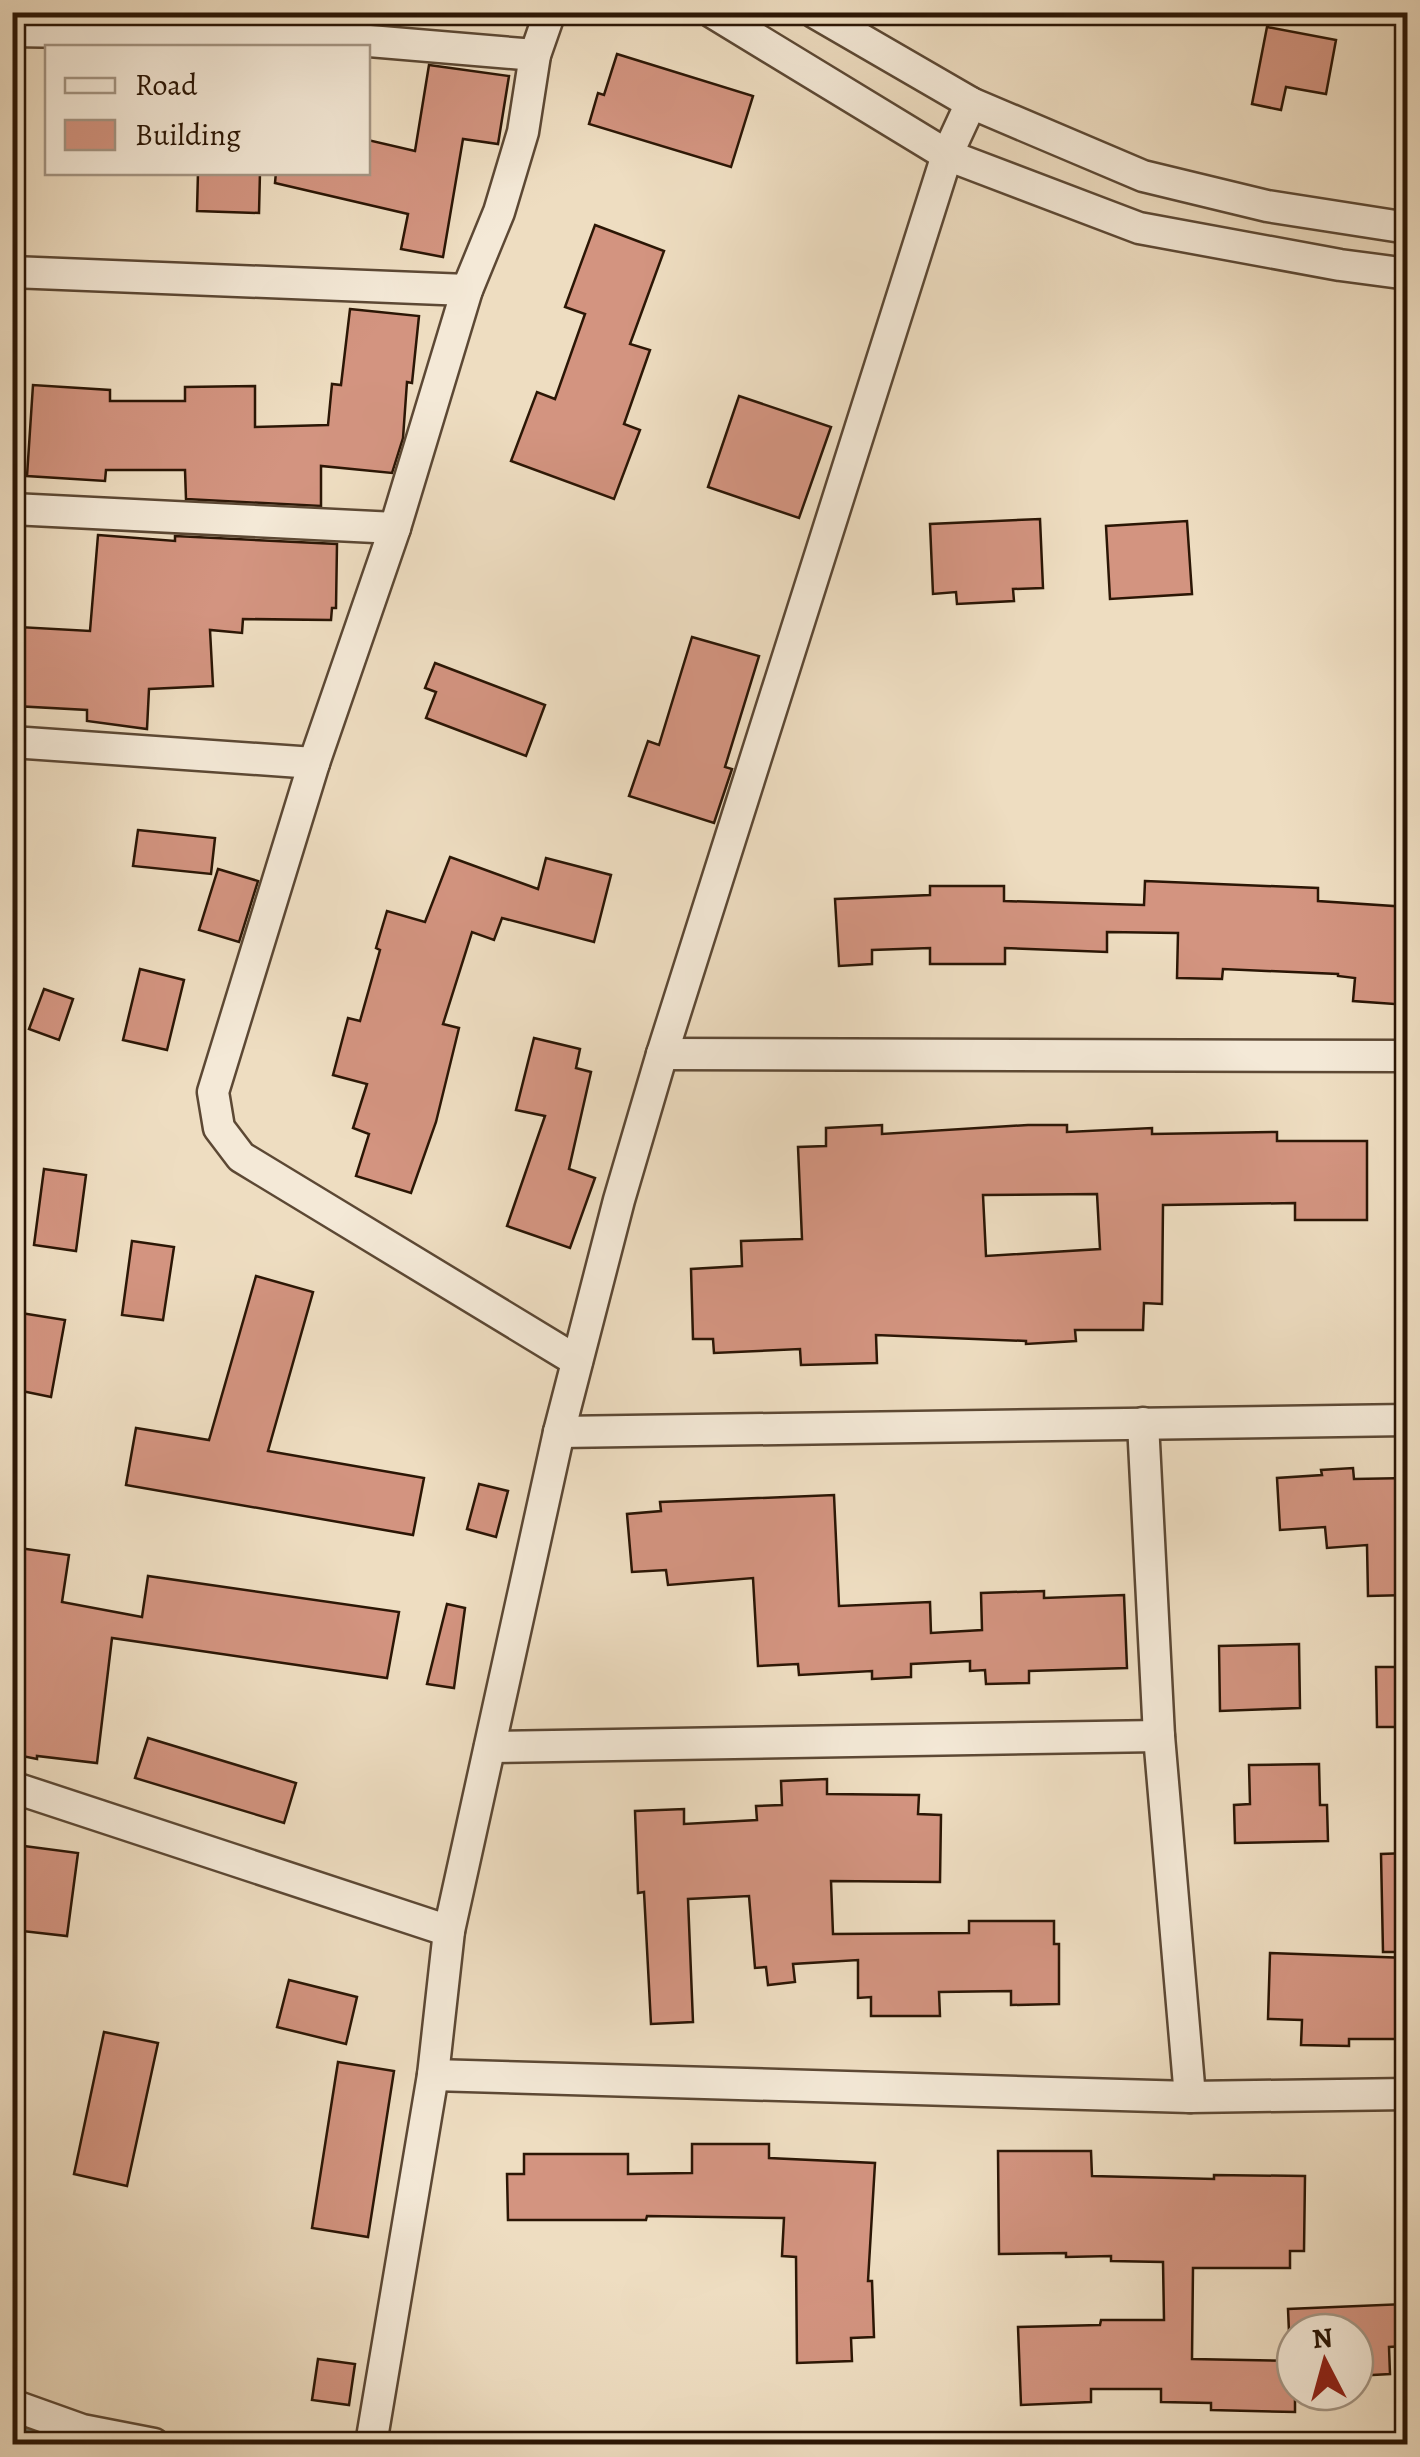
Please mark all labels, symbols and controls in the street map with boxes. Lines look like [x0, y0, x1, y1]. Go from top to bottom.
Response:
legend [45, 45, 370, 175]
text: Road [135, 65, 198, 105]
text: Building [135, 115, 241, 155]
north arrow [1275, 2312, 1375, 2412]
text: N [1310, 2318, 1335, 2358]

